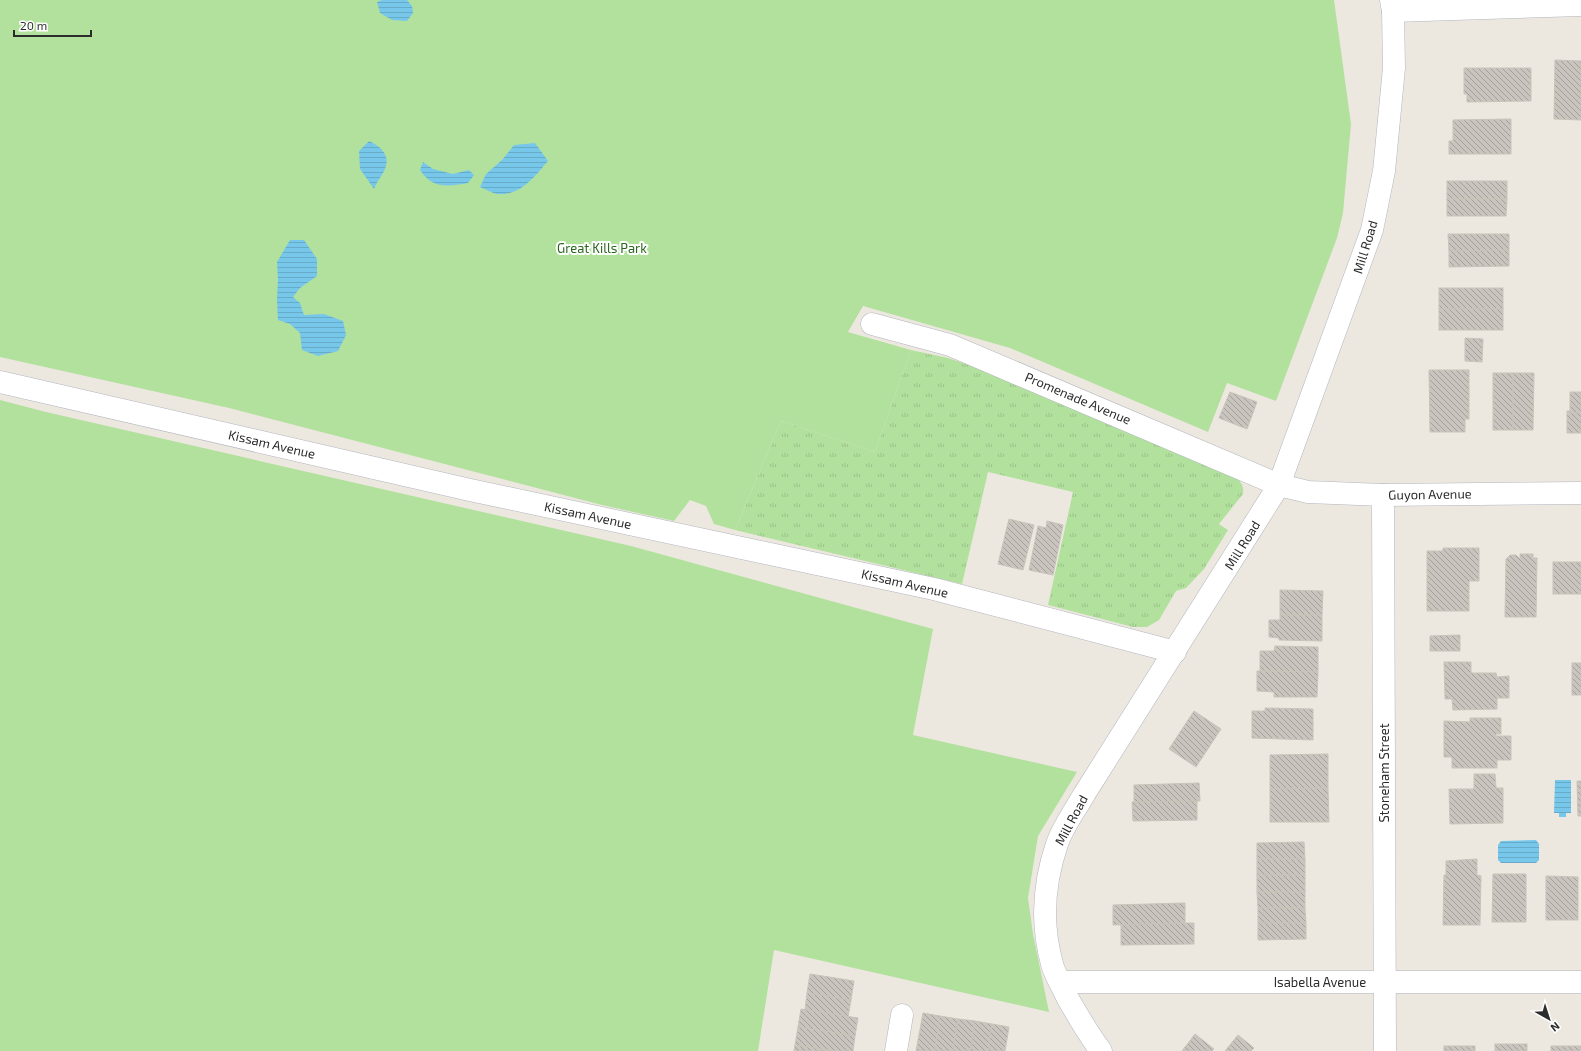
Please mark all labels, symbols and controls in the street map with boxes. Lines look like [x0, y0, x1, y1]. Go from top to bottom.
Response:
scale bar [14, 12, 91, 38]
text: 20 m [20, 18, 47, 32]
street label: Mill Road [1349, 218, 1381, 276]
park label: Great Kills Park [557, 240, 647, 256]
street label: Promenade Avenue [1023, 368, 1133, 428]
street label: Kissam Avenue [227, 426, 317, 462]
street label: Guyon Avenue [1388, 485, 1472, 503]
street label: Kissam Avenue [543, 498, 633, 532]
street label: Mill Road [1221, 517, 1263, 573]
street label: Kissam Avenue [860, 565, 950, 601]
street label: Stoneham Street [1376, 723, 1392, 823]
street label: Mill Road [1051, 792, 1091, 848]
street label: Isabella Avenue [1274, 974, 1366, 990]
north arrow [1529, 999, 1569, 1039]
text: N [1548, 1020, 1563, 1035]

